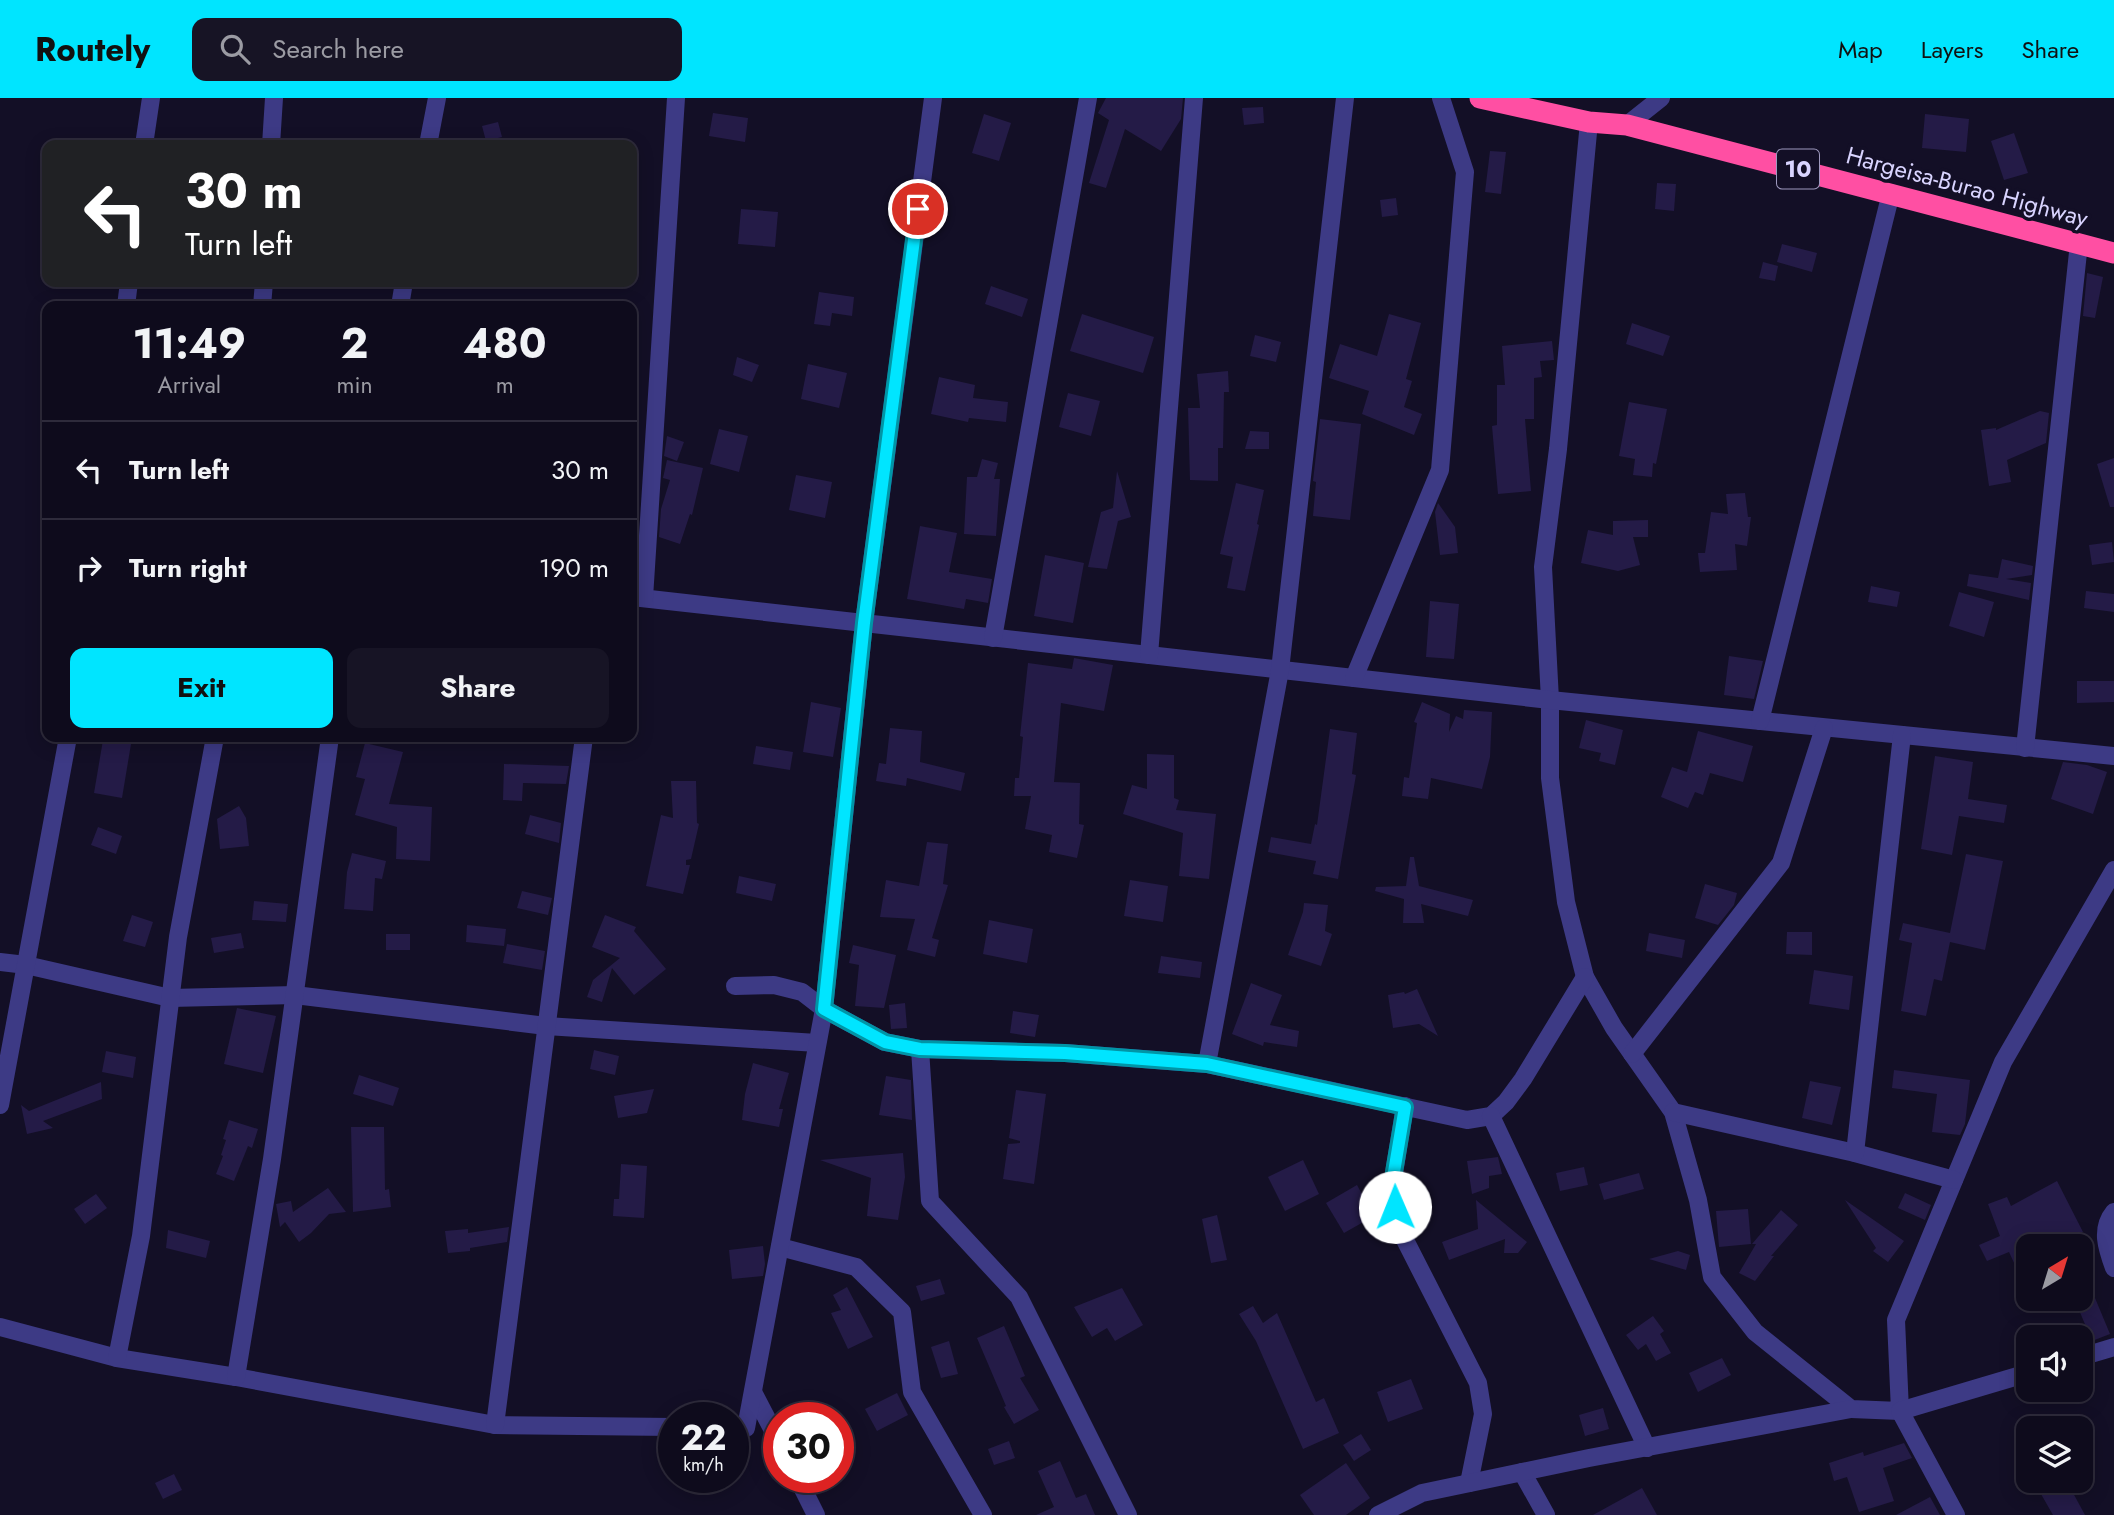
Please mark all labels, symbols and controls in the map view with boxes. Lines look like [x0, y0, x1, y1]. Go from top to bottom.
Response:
search box [192, 18, 682, 81]
text: Routely [35, 26, 150, 73]
icon: search [216, 30, 254, 68]
text: Search here [272, 30, 404, 68]
text: Map [1838, 32, 1883, 67]
text: Layers [1921, 32, 1983, 67]
text: Share [2021, 32, 2079, 67]
street label: Hargeisa-Burao Highway [1842, 137, 2092, 236]
road number: 10 [1777, 150, 1819, 188]
text: 30 m [185, 156, 303, 226]
icon: left [70, 168, 161, 259]
pin [888, 179, 948, 239]
icon: arrive [899, 190, 937, 228]
text: Turn left [185, 221, 292, 267]
text: 11:49 [132, 313, 246, 374]
text: 2 [341, 313, 368, 374]
text: 480 [463, 313, 547, 374]
text: Arrival [158, 368, 221, 402]
text: min [337, 368, 373, 402]
text: m [496, 368, 514, 402]
icon: left [70, 451, 108, 489]
text: Turn left [129, 451, 229, 489]
text: 30 m [551, 451, 609, 489]
icon: right [70, 549, 108, 587]
text: Turn right [129, 549, 247, 587]
text: 190 m [539, 549, 609, 587]
button: Exit [70, 648, 333, 728]
button: Share [347, 648, 609, 728]
position arrow [1358, 1170, 1432, 1244]
north arrow [2016, 1234, 2093, 1311]
map controls [2016, 1234, 2093, 1493]
button: sound [2016, 1325, 2093, 1402]
speed limit sign: 30 [763, 1402, 854, 1493]
text: 22 [681, 1413, 726, 1463]
button: layers [2016, 1416, 2093, 1493]
text: km/h [683, 1452, 724, 1478]

